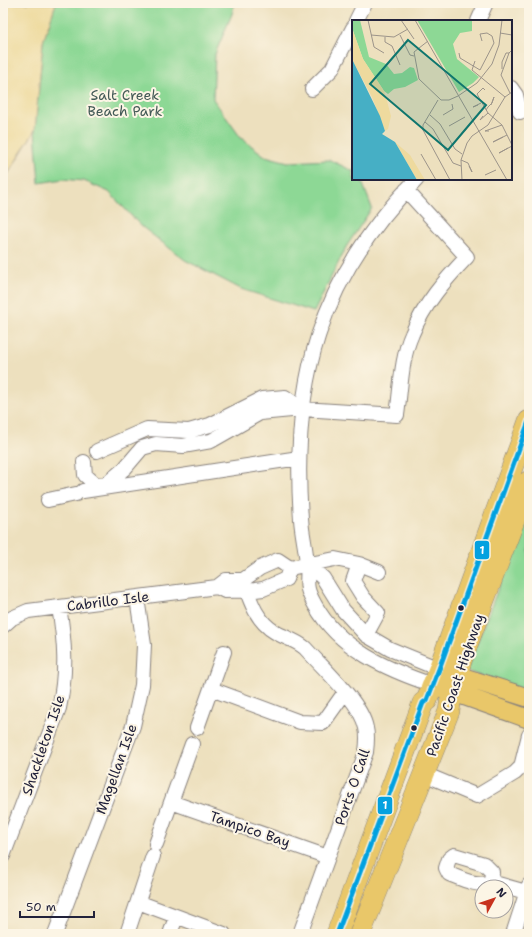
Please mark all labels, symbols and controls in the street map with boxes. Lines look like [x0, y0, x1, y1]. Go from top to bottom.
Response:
inset map [352, 20, 512, 180]
park label: Salt Creek Beach Park [88, 86, 162, 120]
line badge: 1 [474, 540, 490, 560]
text: 1 [479, 543, 485, 558]
street label: Cabrillo Isle [66, 587, 150, 615]
unlabelled marker [456, 603, 466, 613]
street label: Pacific Coast Highway [422, 611, 488, 759]
street label: Shackleton Isle [17, 692, 69, 798]
street label: Magellan Isle [91, 721, 141, 817]
unlabelled marker [409, 723, 419, 733]
street label: Ports O Call [330, 745, 374, 828]
line badge: 1 [377, 796, 393, 815]
text: 1 [382, 798, 388, 813]
street label: Tampico Bay [207, 807, 293, 851]
north arrow [474, 879, 514, 919]
text: N [493, 885, 510, 901]
scale bar [20, 893, 94, 919]
text: 50 m [26, 899, 56, 915]

